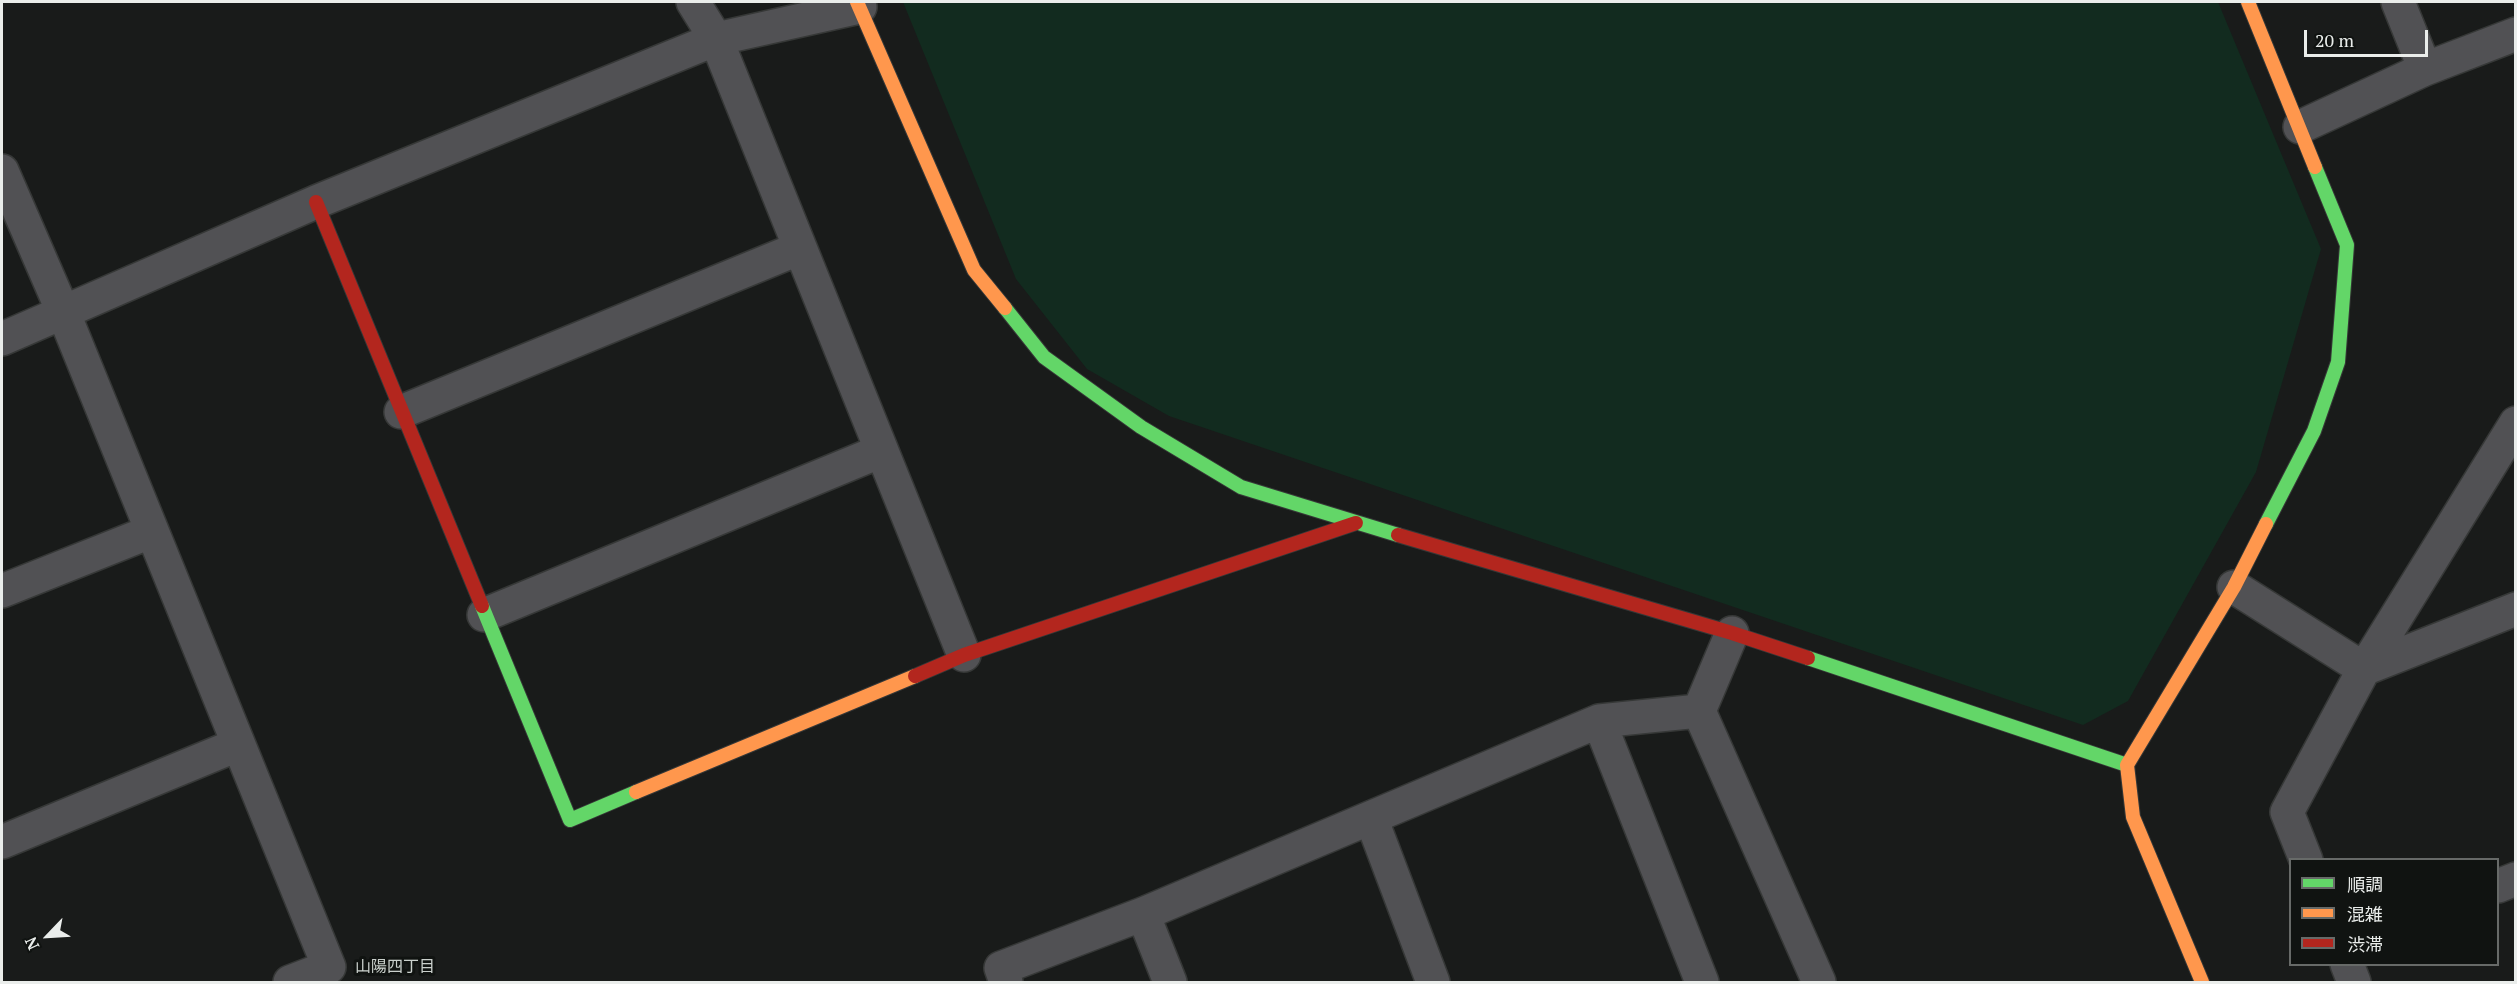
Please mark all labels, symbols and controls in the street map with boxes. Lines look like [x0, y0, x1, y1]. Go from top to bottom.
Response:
scale bar [2307, 18, 2432, 56]
text: 20 m [2315, 28, 2354, 52]
legend [2289, 858, 2499, 966]
text: 順調 [2347, 872, 2383, 896]
text: 混雑 [2347, 902, 2383, 926]
north arrow [18, 906, 78, 966]
text: 渋滞 [2347, 932, 2383, 956]
text: N [19, 933, 44, 954]
district label: 山陽四丁目 [355, 957, 435, 977]

